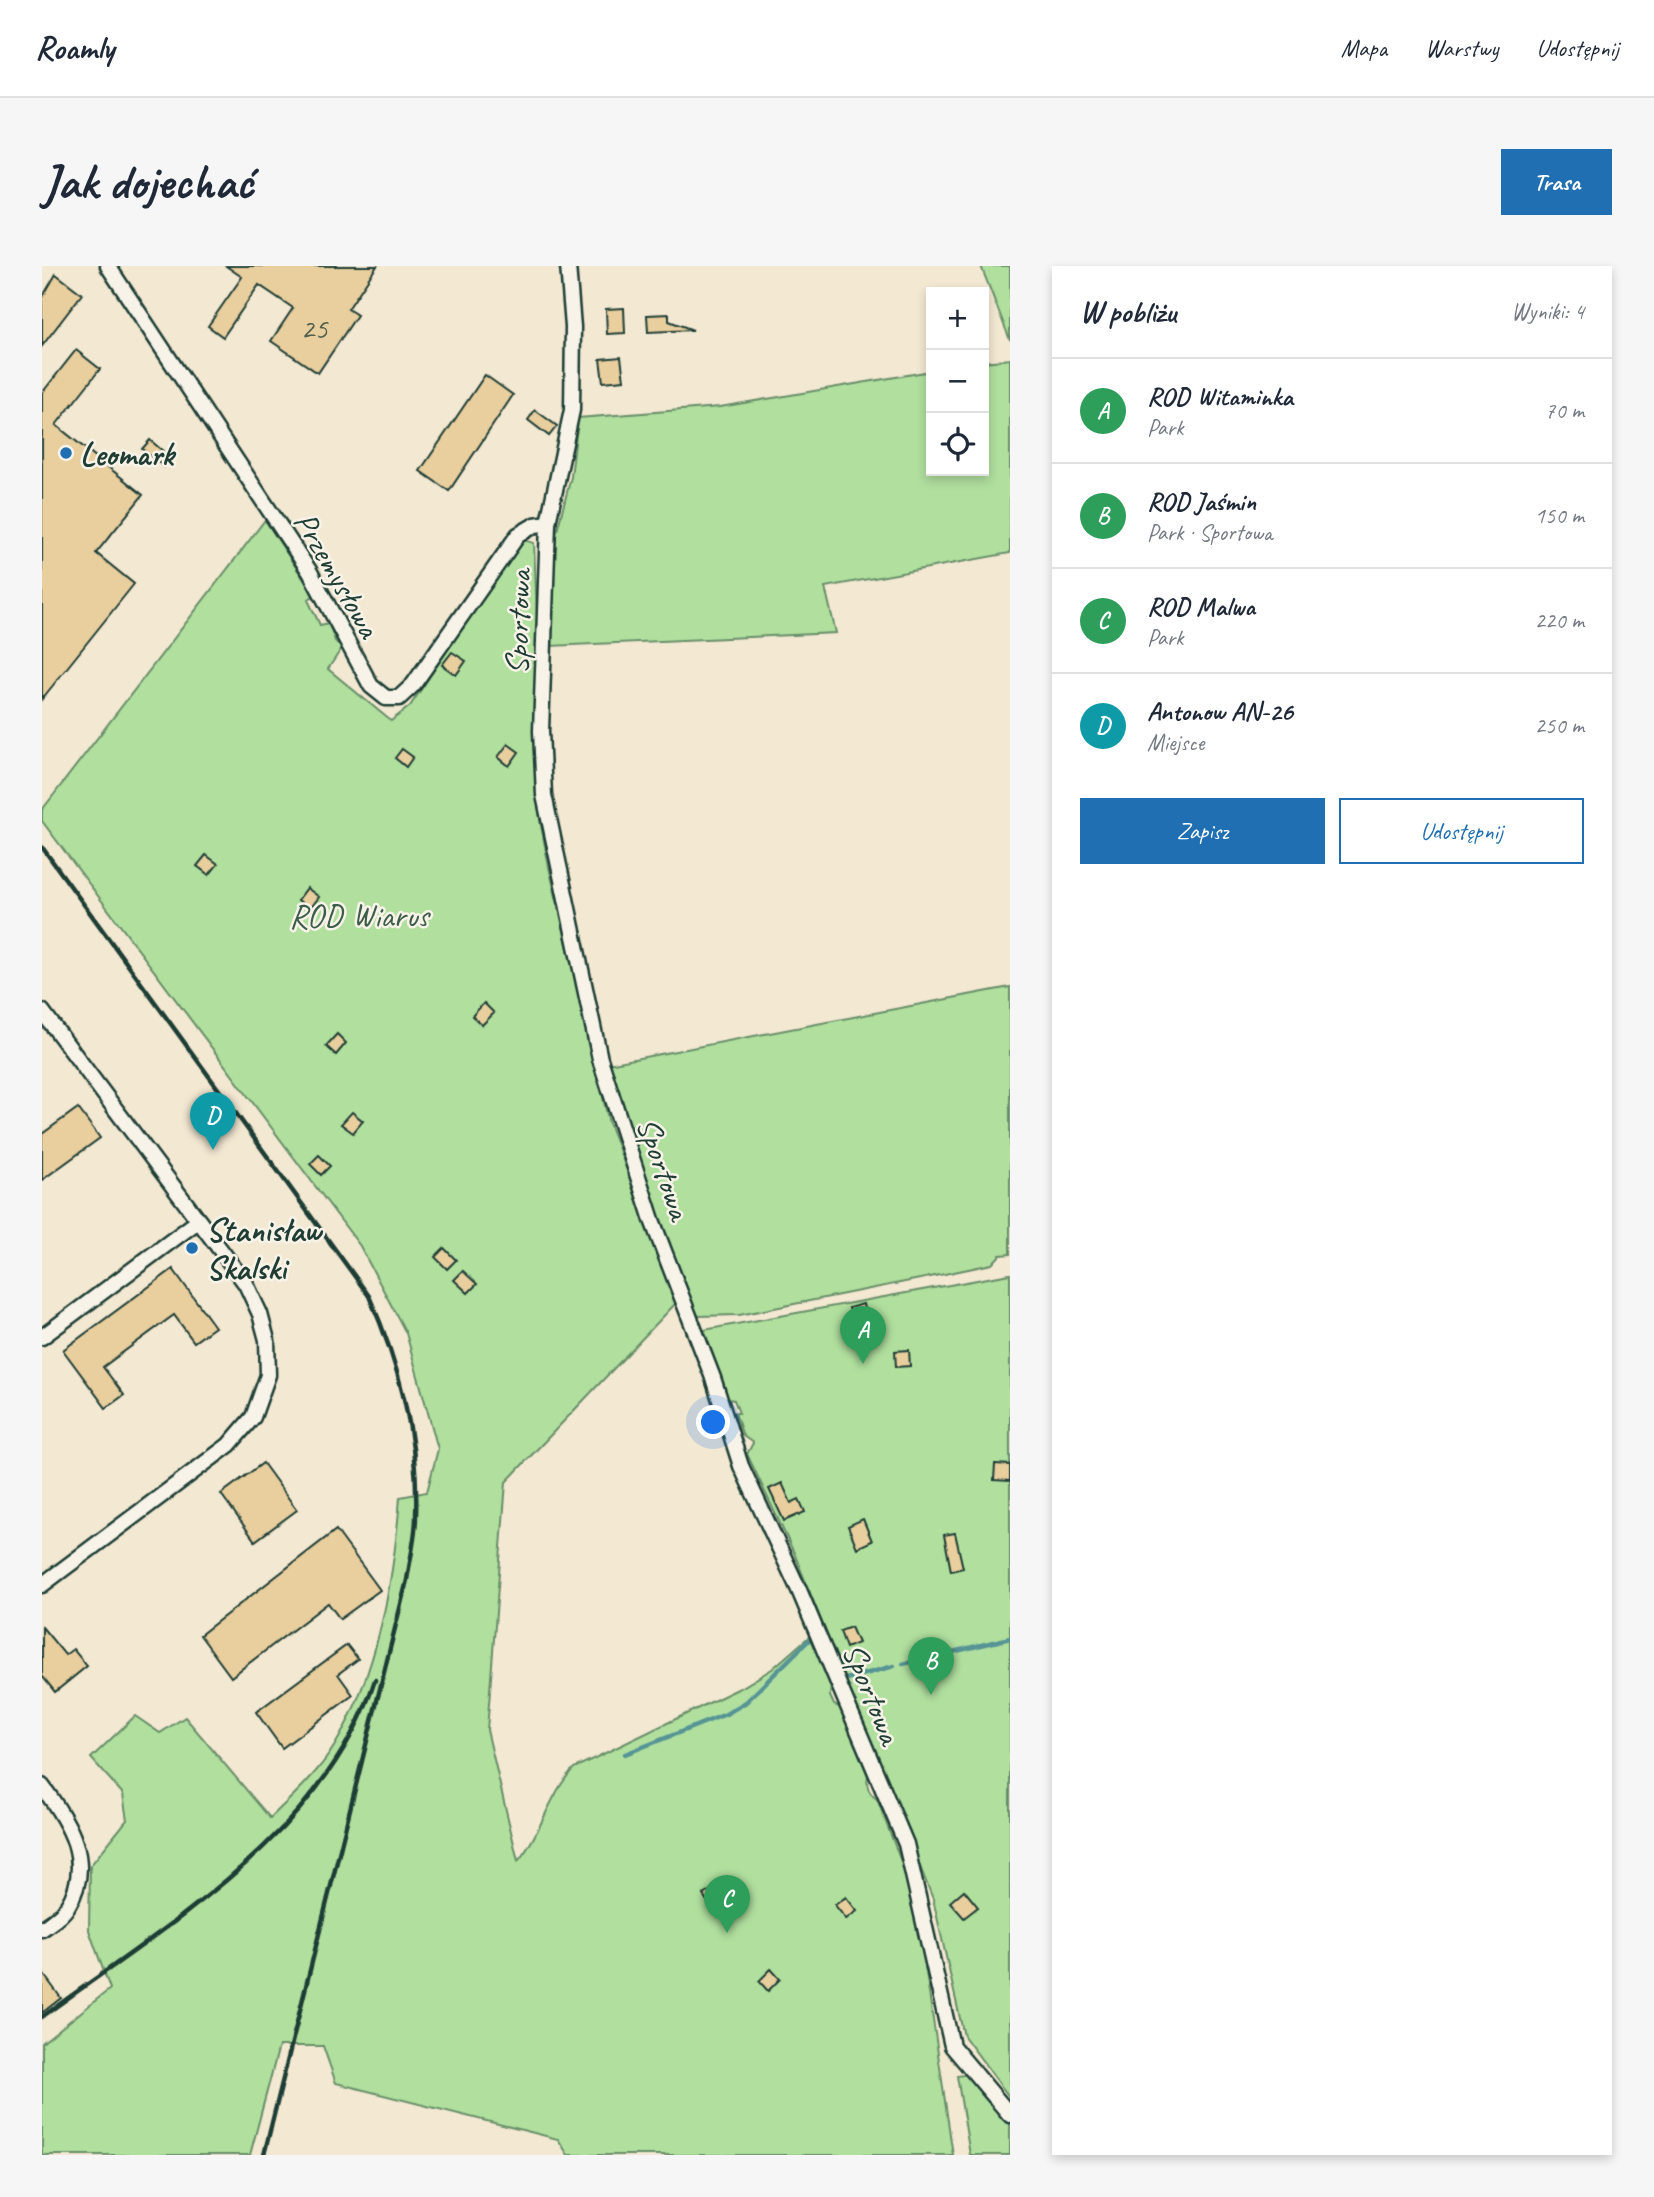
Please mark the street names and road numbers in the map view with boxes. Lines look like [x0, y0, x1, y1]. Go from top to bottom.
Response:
street label: Przemysłowa [284, 504, 391, 646]
street label: Sportowa [495, 566, 541, 675]
street label: Sportowa [627, 1112, 702, 1227]
street label: Sportowa [833, 1637, 912, 1752]

